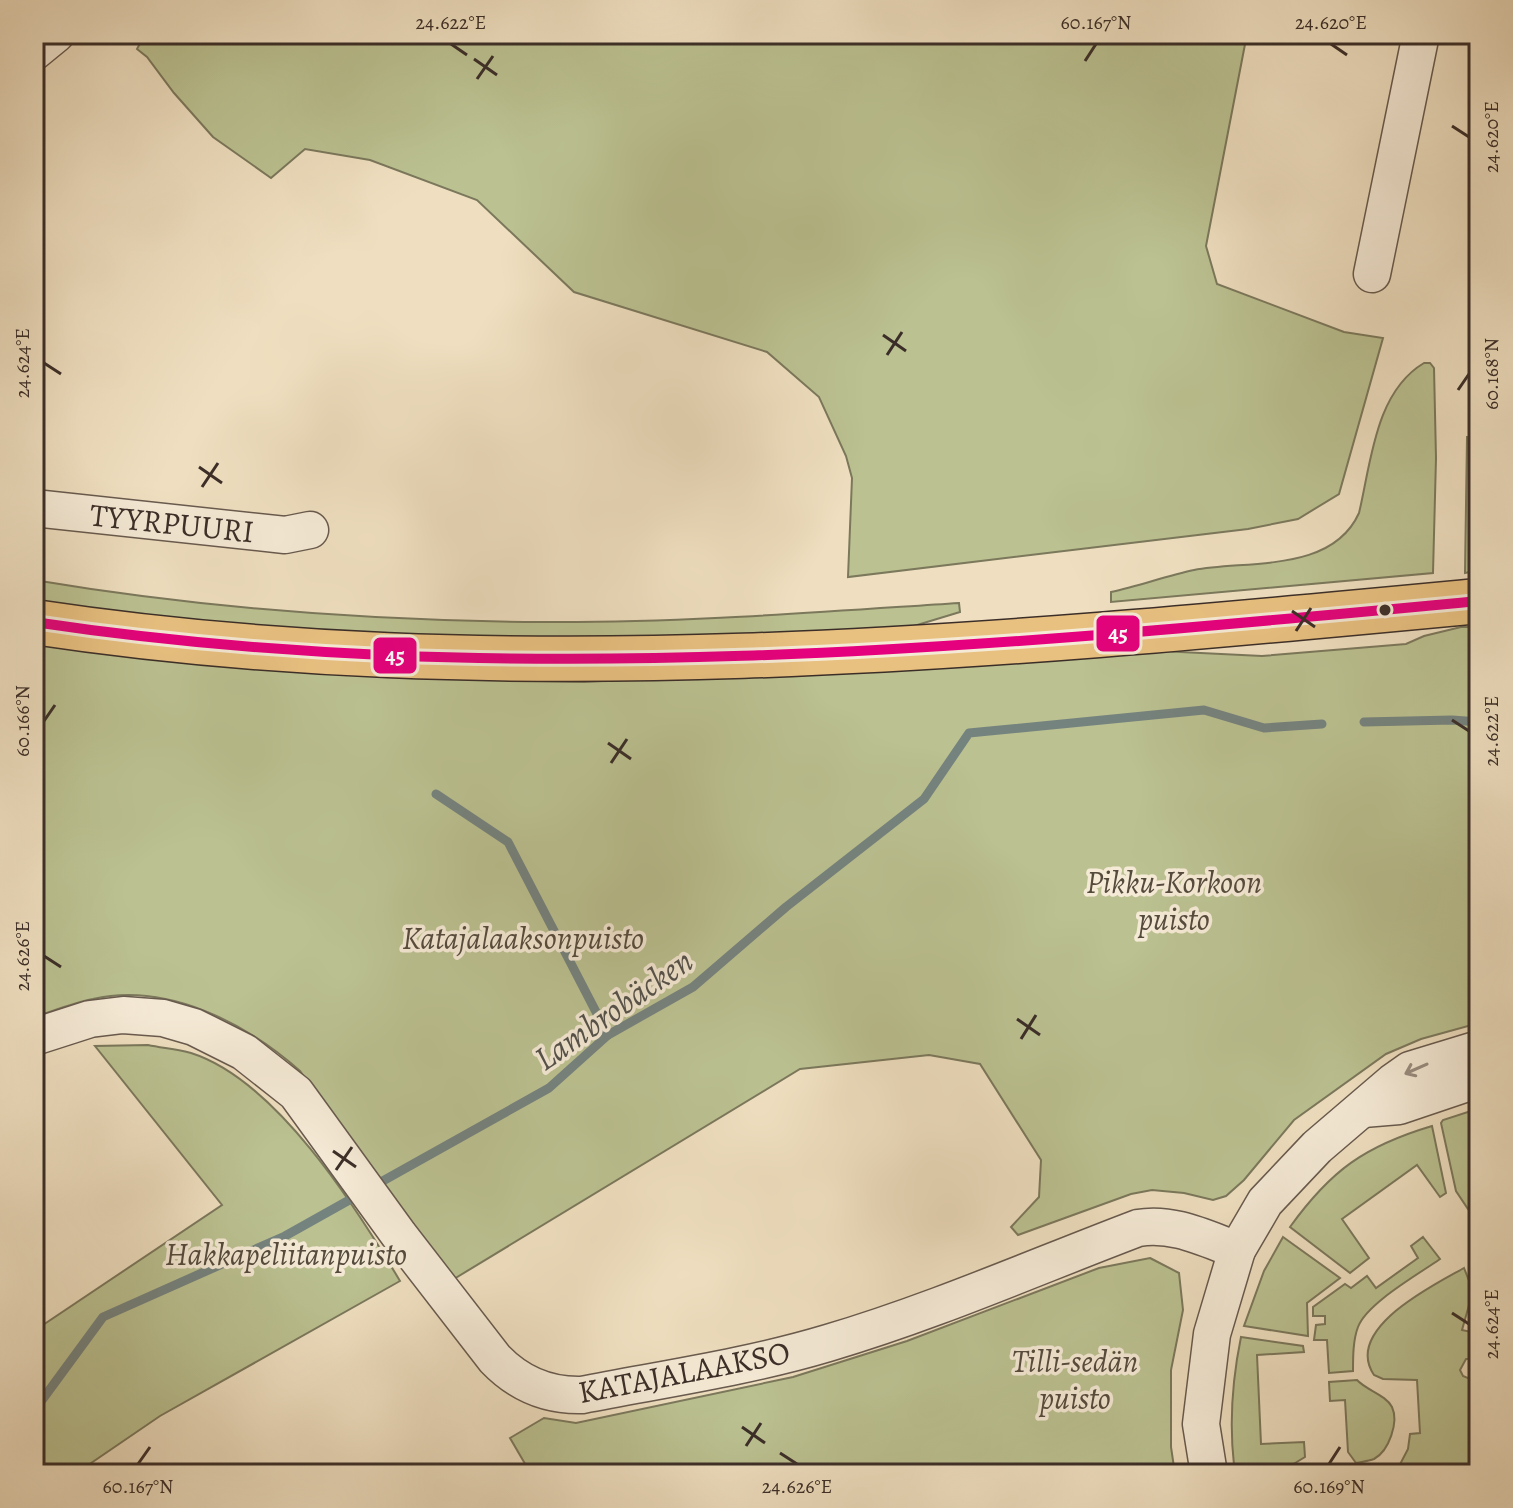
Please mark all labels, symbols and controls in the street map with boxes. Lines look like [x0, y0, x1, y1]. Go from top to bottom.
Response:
text: 24.622°E [416, 9, 486, 36]
text: 60.167°N [1061, 9, 1131, 36]
text: 24.620°E [1295, 9, 1367, 36]
text: 24.620°E [1478, 101, 1505, 173]
text: 24.624°E [9, 328, 36, 398]
text: 60.168°N [1478, 338, 1505, 410]
street label: TYYRPUURI [88, 493, 256, 553]
unlabelled marker [1377, 602, 1393, 618]
line badge: 45 [1095, 614, 1141, 653]
text: 45 [1108, 619, 1128, 649]
line badge: 45 [372, 636, 418, 675]
text: 45 [385, 641, 405, 671]
text: 60.166°N [9, 685, 36, 757]
text: 24.622°E [1478, 696, 1505, 766]
park label: Pikku-Korkoon puisto [1086, 860, 1262, 941]
park label: Katajalaaksonpuisto [402, 916, 644, 960]
text: 24.626°E [9, 921, 36, 991]
water label: Lambrobäcken [524, 937, 702, 1081]
one-way arrow [1404, 1063, 1428, 1078]
park label: Hakkapeliitanpuisto [165, 1232, 407, 1276]
text: 24.624°E [1478, 1289, 1505, 1359]
street label: KATAJALAAKSO [574, 1330, 794, 1414]
park label: Tilli-sedän puisto [1012, 1339, 1138, 1420]
text: 60.167°N [103, 1473, 173, 1500]
text: 24.626°E [762, 1473, 832, 1500]
text: 60.169°N [1293, 1473, 1365, 1500]

